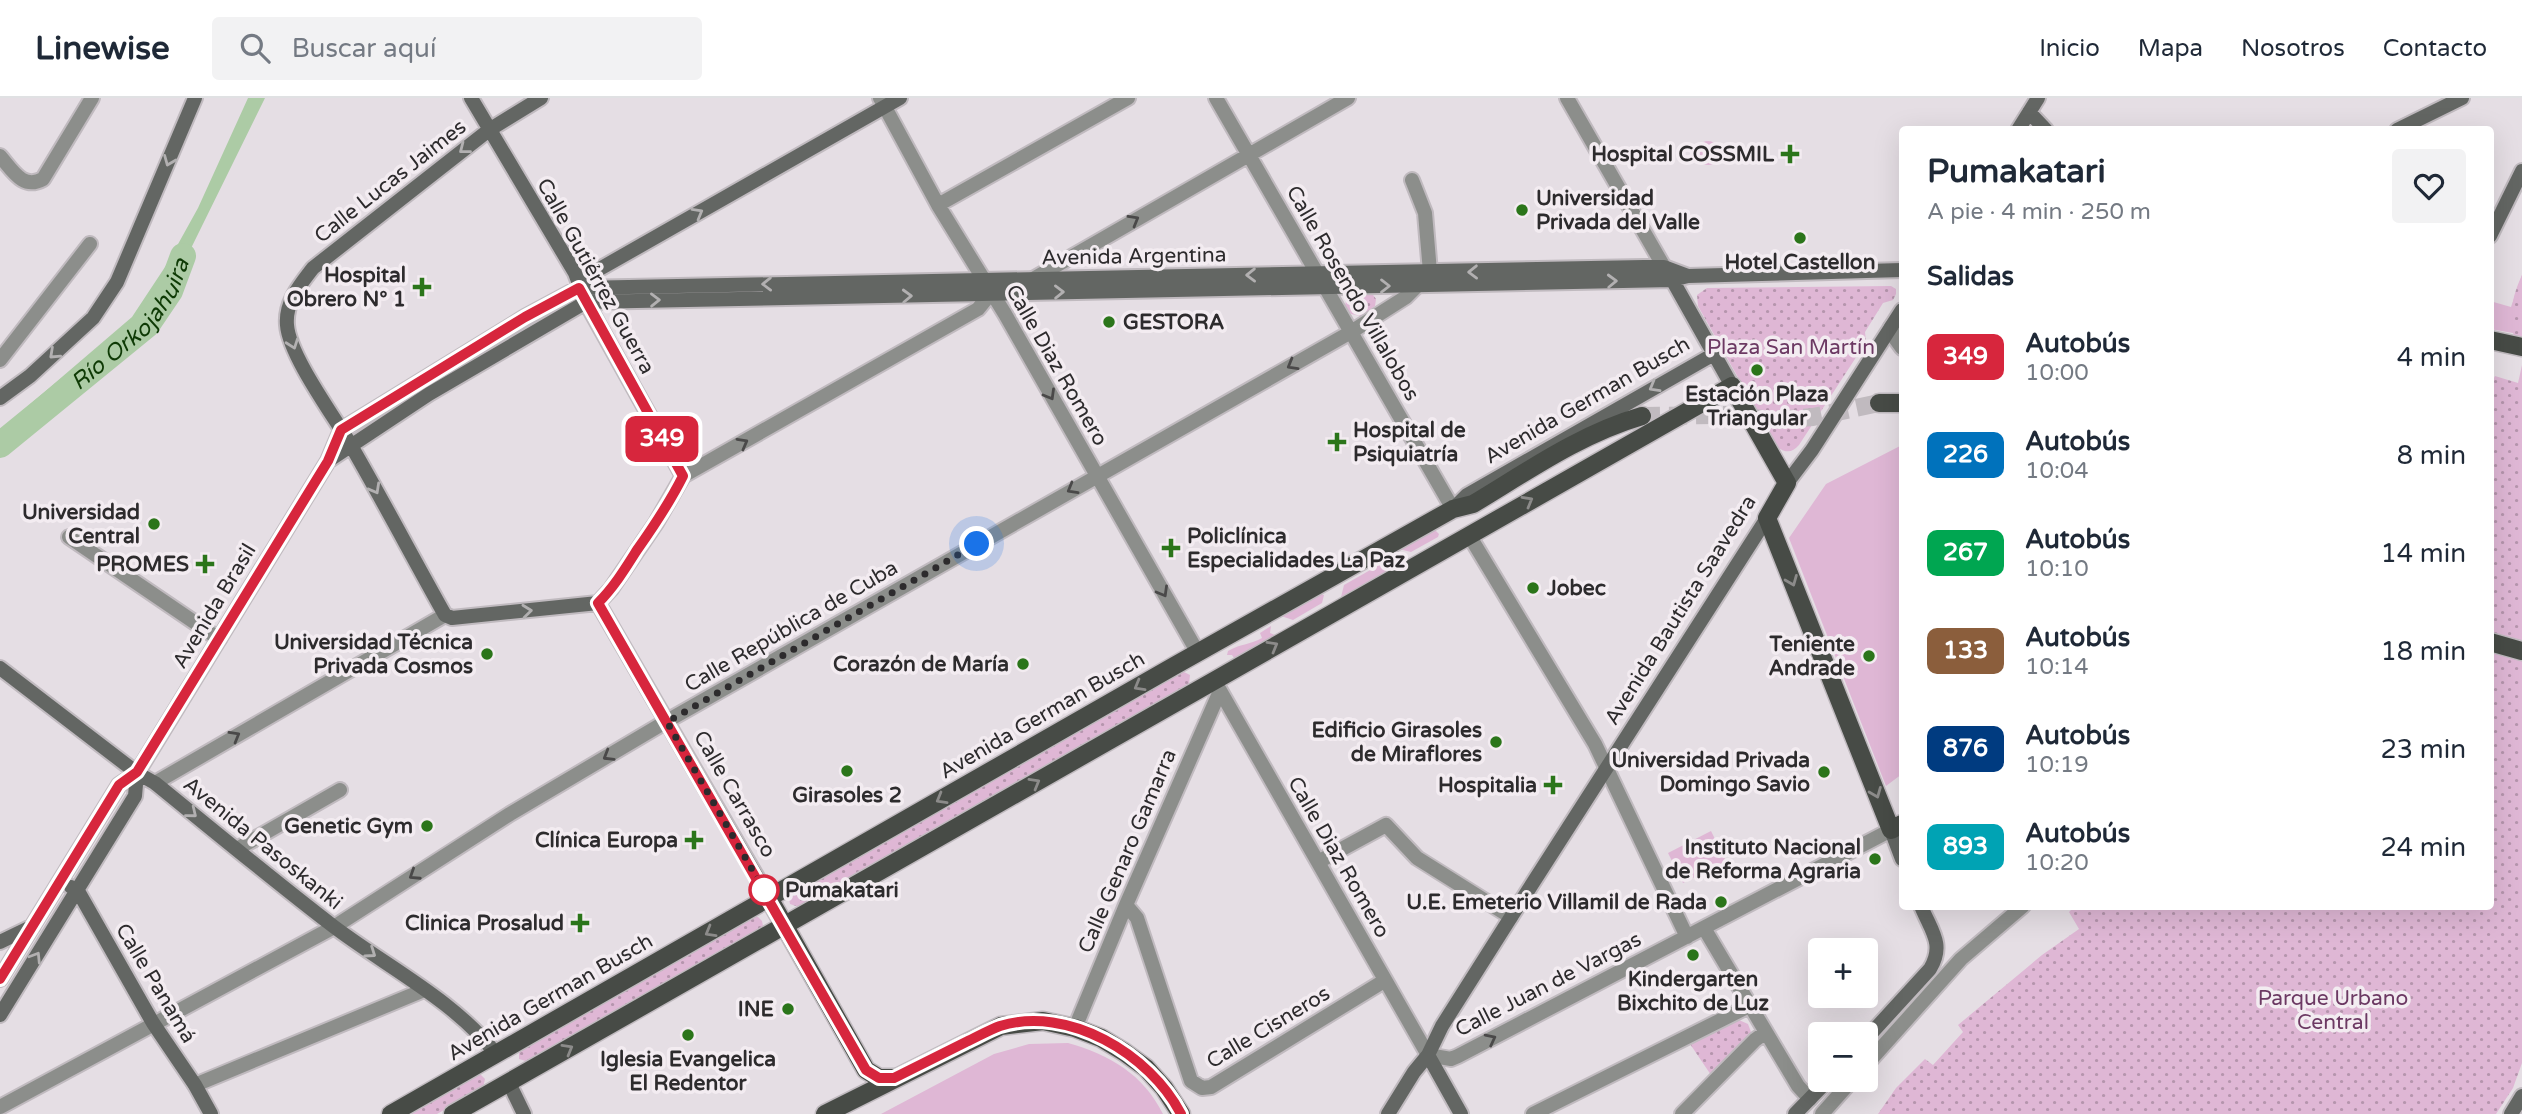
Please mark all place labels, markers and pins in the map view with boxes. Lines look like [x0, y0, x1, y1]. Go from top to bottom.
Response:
place label: Hospital COSSMIL [1591, 142, 1775, 167]
marker: Hospital COSSMIL [1780, 144, 1800, 164]
place label: Universidad Privada del Valle [1536, 186, 1700, 235]
marker: Universidad Privada del Valle [1514, 202, 1530, 218]
marker: Hotel Castellon [1792, 230, 1808, 246]
place label: Hotel Castellon [1725, 250, 1875, 275]
place label: Hospital Obrero N° 1 [287, 263, 406, 312]
marker: Hospital Obrero N° 1 [412, 277, 432, 297]
place label: GESTORA [1123, 310, 1224, 335]
marker: GESTORA [1101, 314, 1117, 330]
marker: Estación Plaza Triangular [1749, 362, 1765, 378]
place label: Estación Plaza Triangular [1685, 382, 1829, 431]
place label: Hospital de Psiquiatría [1353, 418, 1466, 467]
marker: Hospital de Psiquiatría [1327, 432, 1347, 452]
place label: Universidad Central [22, 500, 140, 549]
marker: Universidad Central [146, 516, 162, 532]
place label: Policlínica Especialidades La Paz [1187, 524, 1406, 573]
marker: Policlínica Especialidades La Paz [1161, 538, 1181, 558]
place label: PROMES [96, 552, 189, 577]
marker: PROMES [195, 554, 215, 574]
place label: Jobec [1546, 576, 1606, 601]
marker: Jobec [1525, 580, 1541, 596]
place label: Universidad Técnica Privada Cosmos [274, 630, 473, 679]
place label: Teniente Andrade [1768, 632, 1855, 681]
marker: Universidad Técnica Privada Cosmos [479, 646, 495, 662]
marker: Teniente Andrade [1861, 648, 1877, 664]
place label: Corazón de María [833, 652, 1009, 677]
marker: Corazón de María [1015, 656, 1031, 672]
place label: Edificio Girasoles de Miraflores [1311, 718, 1482, 767]
marker: Edificio Girasoles de Miraflores [1488, 734, 1504, 750]
place label: Universidad Privada Domingo Savio [1611, 748, 1810, 797]
marker: Girasoles 2 [839, 763, 855, 779]
marker: Universidad Privada Domingo Savio [1816, 764, 1832, 780]
place label: Hospitalia [1438, 773, 1537, 798]
marker: Hospitalia [1543, 775, 1563, 795]
place label: Girasoles 2 [792, 783, 902, 808]
place label: Genetic Gym [284, 814, 413, 839]
marker: Genetic Gym [419, 818, 435, 834]
place label: Clínica Europa [535, 828, 678, 853]
marker: Clínica Europa [684, 830, 704, 850]
place label: Instituto Nacional de Reforma Agraria [1665, 835, 1861, 884]
marker: Instituto Nacional de Reforma Agraria [1867, 851, 1883, 867]
marker: Pumakatari [749, 875, 779, 905]
place label: Pumakatari [785, 878, 899, 903]
place label: U.E. Emeterio Villamil de Rada [1406, 890, 1707, 915]
marker: U.E. Emeterio Villamil de Rada [1713, 894, 1729, 910]
place label: Clinica Prosalud [405, 911, 564, 936]
marker: Clinica Prosalud [570, 913, 590, 933]
marker: Kindergarten Bixchito de Luz [1685, 947, 1701, 963]
place label: Kindergarten Bixchito de Luz [1617, 967, 1770, 1016]
place label: INE [738, 997, 774, 1022]
marker: INE [780, 1001, 796, 1017]
marker: Iglesia Evangelica El Redentor [680, 1027, 696, 1043]
place label: Iglesia Evangelica El Redentor [600, 1047, 776, 1096]

